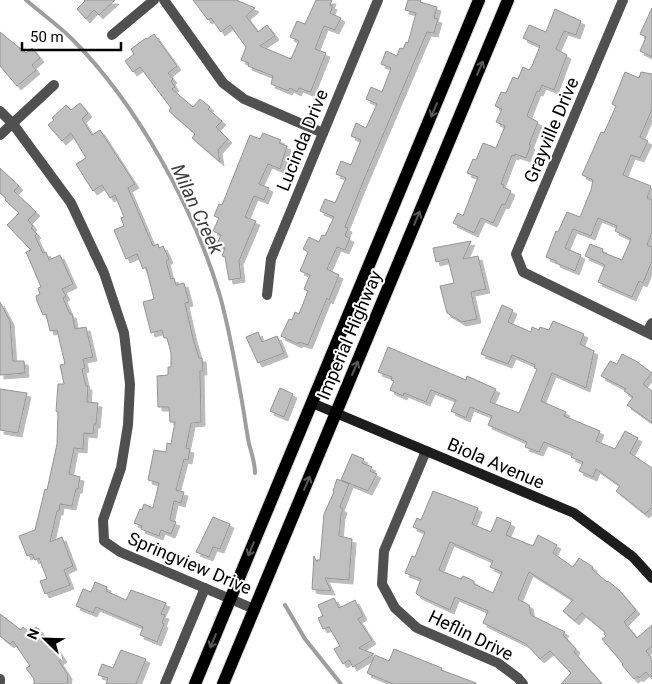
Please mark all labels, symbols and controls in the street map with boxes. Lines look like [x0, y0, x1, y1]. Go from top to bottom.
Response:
scale bar [22, 20, 121, 52]
text: 50 m [30, 28, 64, 46]
one-way arrow [475, 61, 485, 76]
street label: Grayville Drive [519, 74, 583, 186]
street label: Lucinda Drive [272, 86, 332, 194]
one-way arrow [428, 102, 438, 117]
water label: Milan Creek [166, 160, 228, 258]
one-way arrow [413, 211, 423, 226]
street label: Imperial Highway [312, 267, 386, 403]
one-way arrow [350, 361, 360, 376]
street label: Biola Avenue [444, 433, 548, 493]
one-way arrow [303, 475, 312, 491]
street label: Springview Drive [125, 527, 255, 599]
one-way arrow [246, 541, 255, 556]
street label: Heflin Drive [425, 605, 517, 665]
north arrow [20, 614, 70, 664]
text: N [24, 626, 42, 642]
one-way arrow [207, 633, 217, 648]

